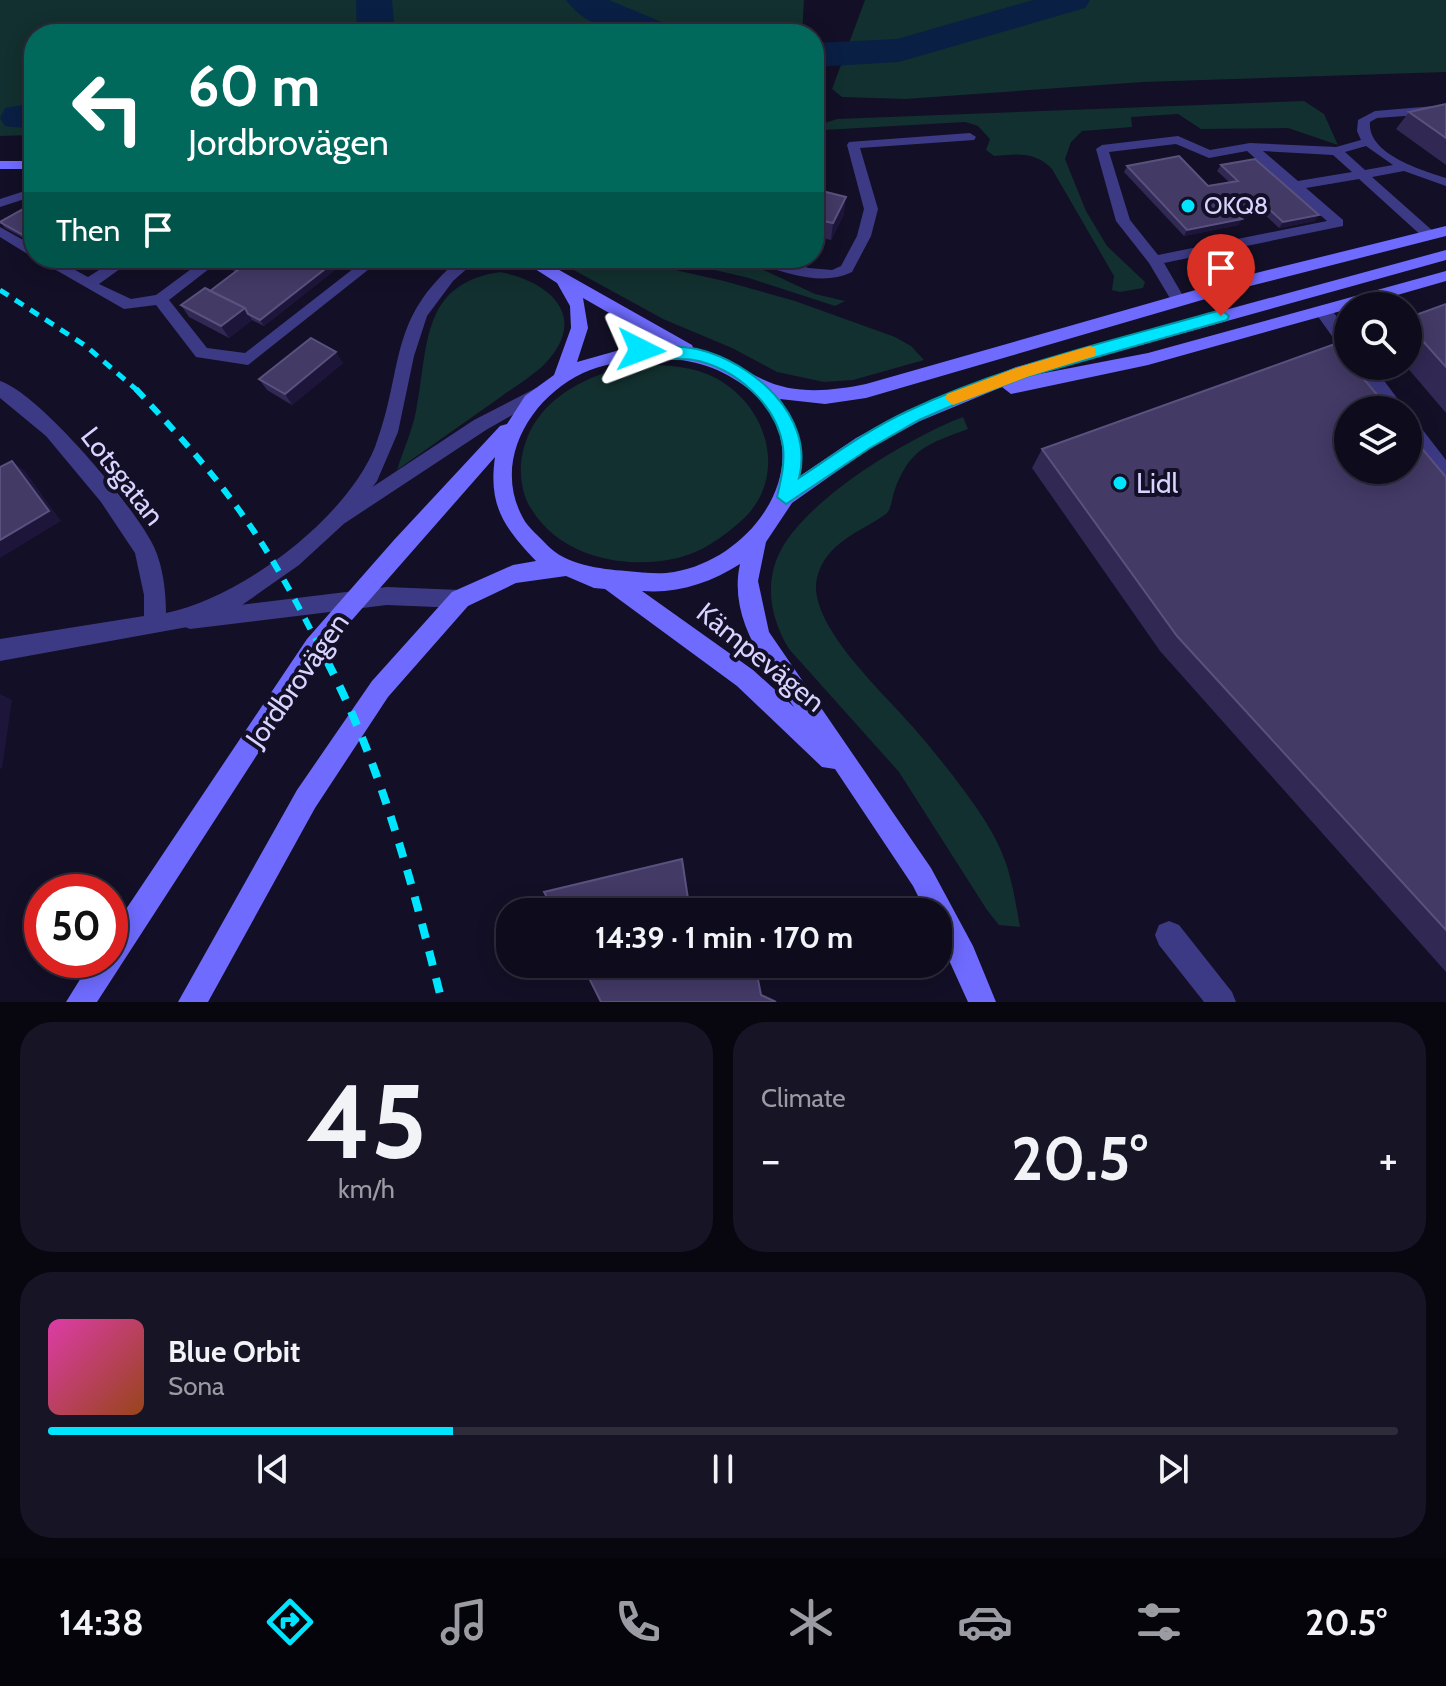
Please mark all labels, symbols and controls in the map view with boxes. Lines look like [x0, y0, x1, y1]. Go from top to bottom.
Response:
text: 60 m [188, 52, 320, 120]
icon: left [56, 56, 160, 160]
text: Jordbrovägen [188, 120, 389, 164]
place label: OKQ8 [1204, 191, 1268, 220]
marker: OKQ8 [1179, 197, 1197, 215]
icon: arrive [136, 208, 180, 252]
text: Then [56, 212, 120, 249]
pin [1187, 234, 1255, 316]
icon: arrive [1199, 246, 1243, 290]
map controls [1334, 292, 1422, 484]
button: search [1334, 292, 1422, 380]
position arrow [599, 308, 683, 392]
button: layers [1334, 396, 1422, 484]
street label: Lotsgatan [74, 420, 172, 532]
place label: Lidl [1136, 466, 1179, 500]
marker: Lidl [1111, 474, 1129, 492]
street label: Kämpevägen [690, 595, 832, 719]
street label: Jordbrovägen [238, 606, 356, 755]
speed limit sign: 50 [24, 874, 128, 978]
text: 14:39 · 1 min · 170 m [595, 919, 853, 956]
text: 45 [306, 1058, 427, 1184]
text: Climate [761, 1082, 846, 1114]
text: 20.5° [1011, 1122, 1148, 1195]
text: − [761, 1133, 780, 1186]
text: + [1379, 1133, 1398, 1186]
text: km/h [338, 1173, 395, 1205]
text: Blue Orbit [168, 1333, 300, 1370]
text: Sona [168, 1370, 225, 1402]
icon: previous [251, 1447, 295, 1491]
icon: pause [701, 1447, 745, 1491]
icon: next [1151, 1447, 1195, 1491]
icon: directions [262, 1594, 318, 1650]
icon: music [436, 1594, 492, 1650]
icon: phone [610, 1594, 666, 1650]
icon: climate [783, 1594, 839, 1650]
icon: car [957, 1594, 1013, 1650]
icon: filters [1131, 1594, 1187, 1650]
text: 14:38 [59, 1600, 144, 1644]
text: 20.5° [1305, 1600, 1387, 1644]

